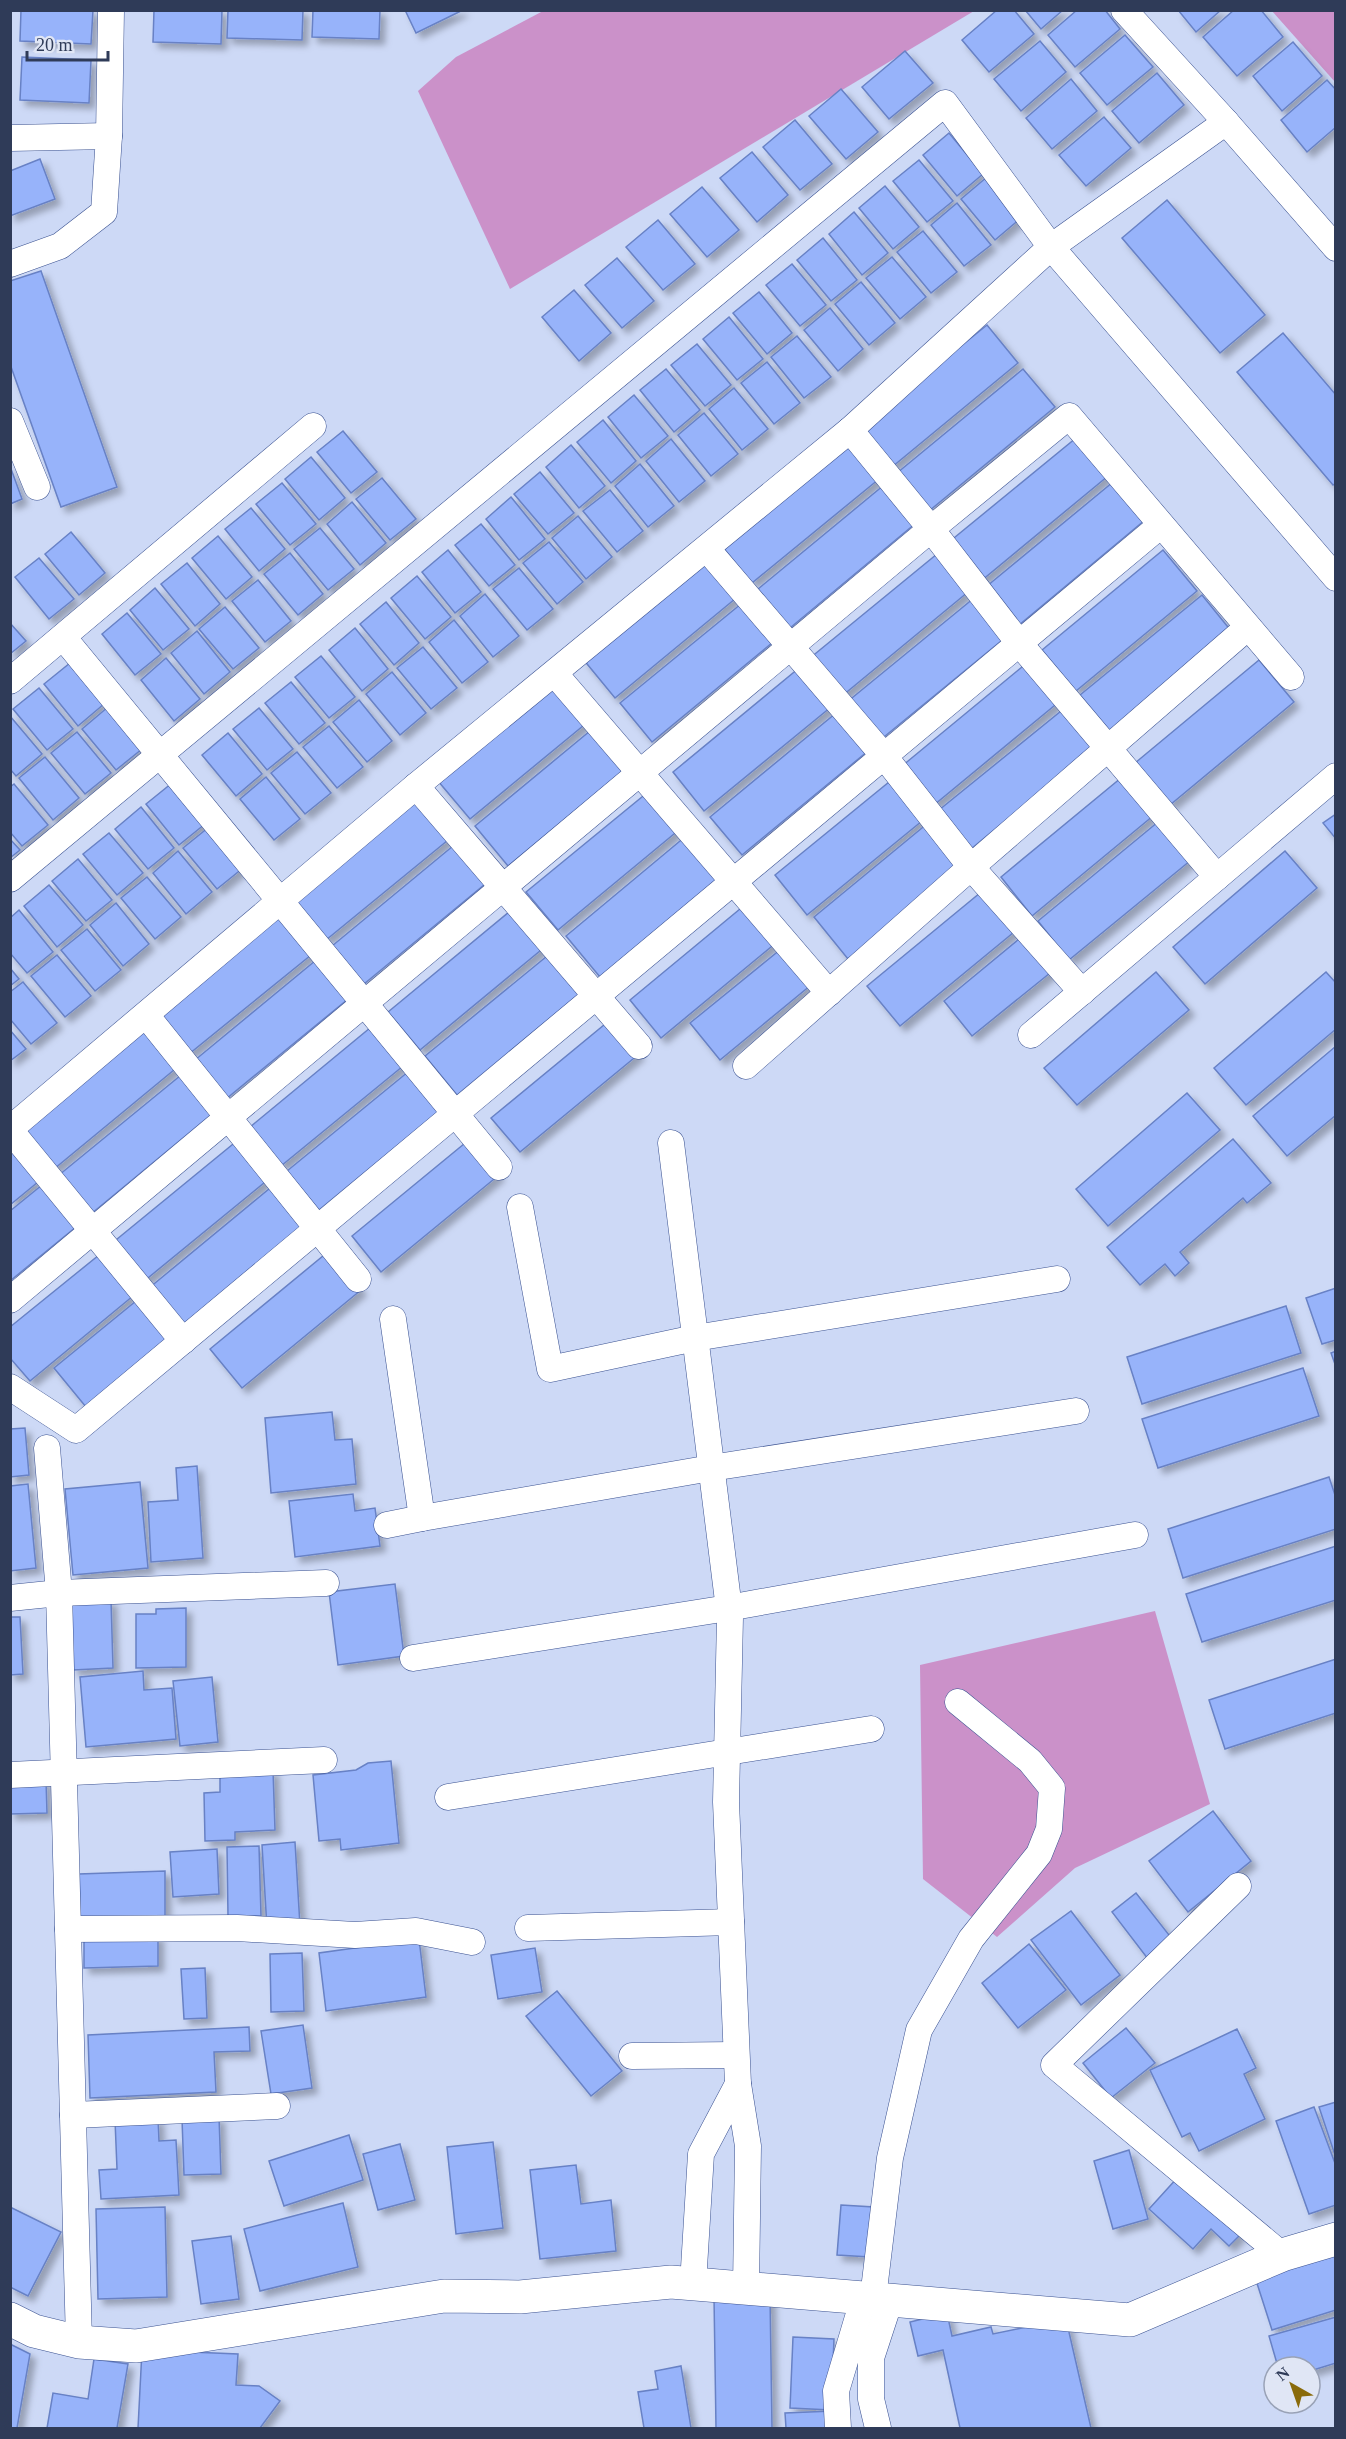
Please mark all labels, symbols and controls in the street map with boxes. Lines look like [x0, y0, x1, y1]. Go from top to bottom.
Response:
scale bar [27, 24, 108, 62]
text: 20 m [36, 35, 73, 55]
north arrow [1262, 2355, 1322, 2415]
text: N [1273, 2363, 1293, 2384]

